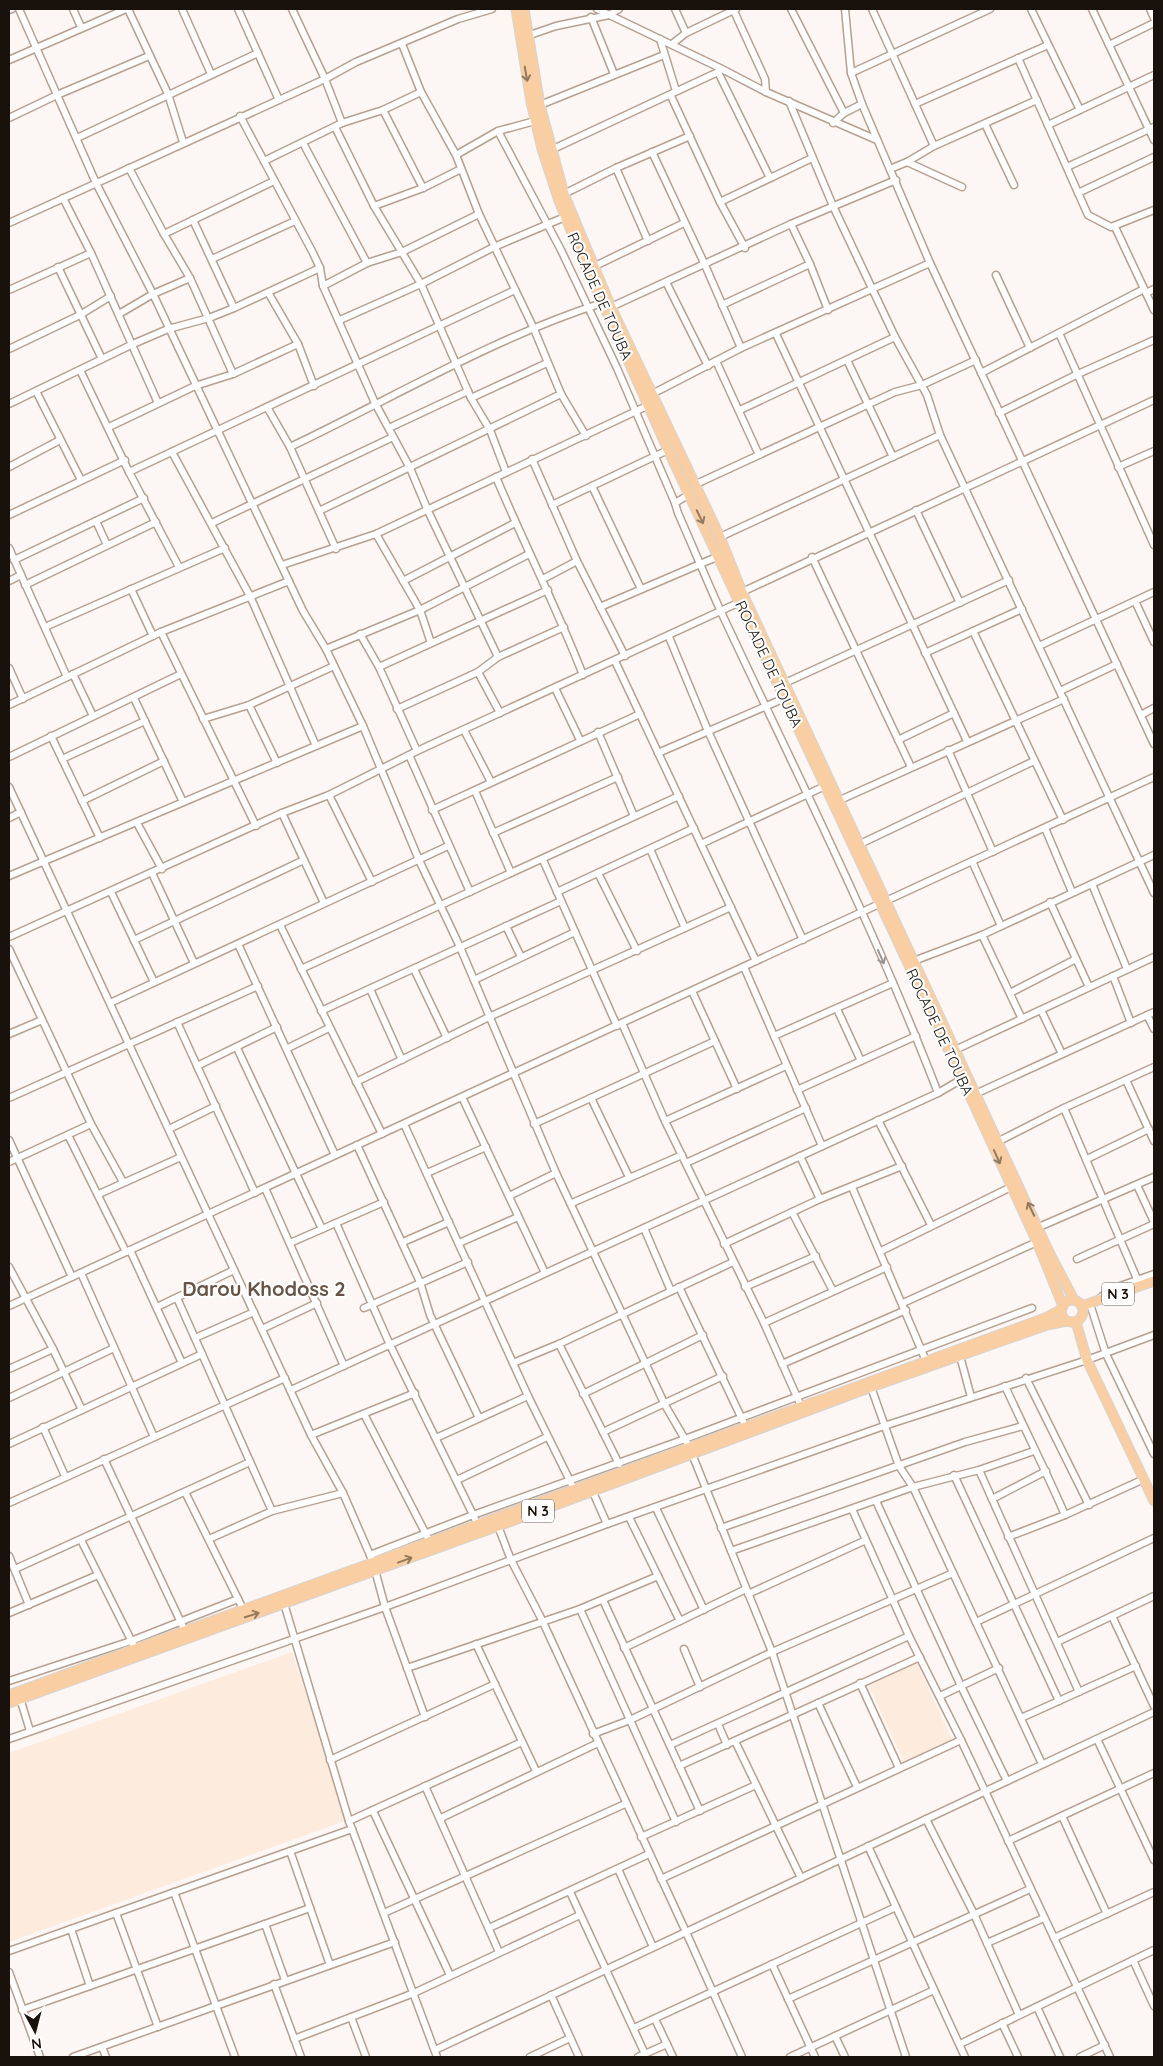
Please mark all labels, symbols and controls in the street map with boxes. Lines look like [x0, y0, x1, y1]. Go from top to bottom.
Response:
one-way arrow [521, 66, 531, 82]
street label: ROCADE DE TOUBA [563, 229, 637, 363]
one-way arrow [696, 509, 705, 524]
street label: ROCADE DE TOUBA [731, 597, 807, 731]
one-way arrow [877, 949, 887, 964]
street label: ROCADE DE TOUBA [902, 965, 978, 1099]
one-way arrow [993, 1149, 1002, 1164]
one-way arrow [1026, 1202, 1035, 1217]
district label: Darou Khodoss 2 [182, 1276, 346, 1301]
road number: N 3 [1102, 1282, 1134, 1306]
road number: N 3 [522, 1500, 554, 1522]
one-way arrow [397, 1555, 412, 1564]
one-way arrow [244, 1610, 260, 1620]
north arrow [10, 2006, 60, 2056]
text: N [30, 2034, 43, 2053]

